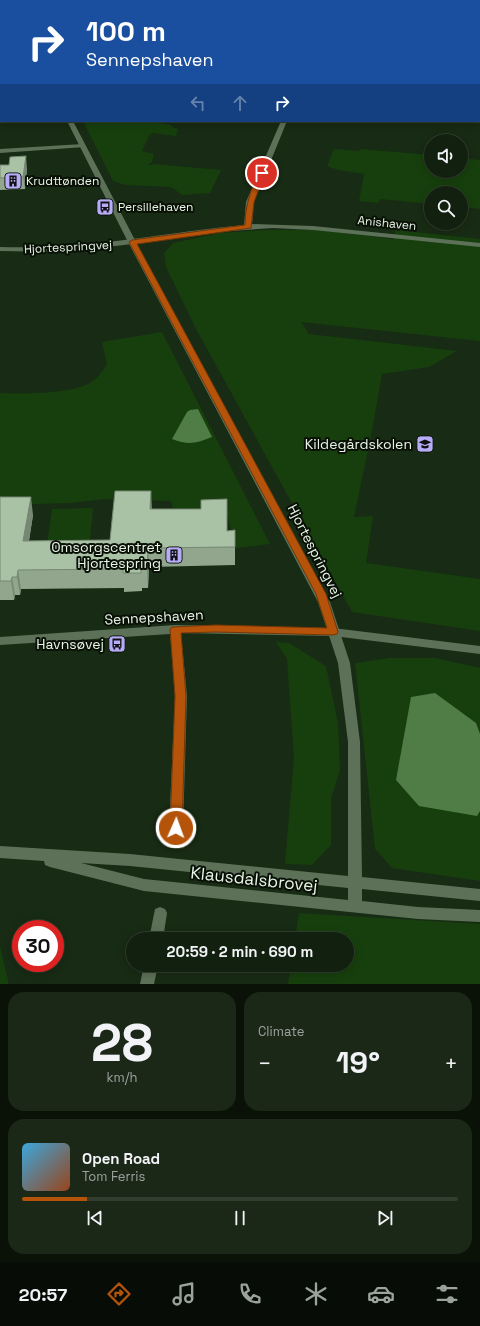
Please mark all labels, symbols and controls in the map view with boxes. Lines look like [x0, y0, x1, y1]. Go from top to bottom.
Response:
text: 100 m [86, 13, 166, 49]
icon: right [20, 16, 72, 68]
text: Sennepshaven [86, 48, 213, 71]
icon: left [187, 92, 209, 114]
icon: ahead [229, 92, 251, 114]
icon: right [271, 92, 293, 114]
map controls [424, 134, 468, 230]
button: sound [424, 134, 468, 178]
pin [245, 156, 279, 190]
icon: arrive [251, 162, 273, 184]
building icon: Krudttønden [3, 171, 23, 191]
place label: Krudttønden [26, 173, 99, 189]
button: search [424, 186, 468, 230]
bus stop icon: Persillehaven [95, 197, 115, 217]
place label: Persillehaven [118, 199, 193, 215]
street label: Anishaven [357, 212, 417, 234]
street label: Hjortespringvej [24, 237, 112, 257]
school or university icon: Kildegårdskolen [415, 434, 435, 454]
place label: Kildegårdskolen [305, 435, 412, 453]
street label: Hjortespringvej [284, 501, 346, 601]
place label: Omsorgscentret Hjortespring [51, 538, 161, 572]
building icon: Omsorgscentret Hjortespring [164, 545, 184, 565]
street label: Sennepshaven [104, 605, 204, 629]
bus stop icon: Havnsøvej [107, 634, 127, 654]
place label: Havnsøvej [36, 635, 104, 653]
position arrow [155, 807, 197, 849]
street label: Klausdalsbrovej [189, 861, 319, 897]
speed limit sign: 30 [12, 920, 64, 972]
text: 20:59 · 2 min · 690 m [167, 942, 313, 961]
text: 28 [91, 1010, 153, 1076]
text: Climate [258, 1023, 304, 1040]
text: 19° [336, 1043, 380, 1082]
text: − [258, 1049, 272, 1077]
text: + [444, 1049, 458, 1077]
text: km/h [107, 1069, 137, 1086]
text: Open Road [82, 1149, 160, 1168]
text: Tom Ferris [82, 1168, 145, 1185]
icon: previous [84, 1207, 106, 1229]
icon: pause [229, 1207, 251, 1229]
icon: next [374, 1207, 396, 1229]
icon: directions [105, 1280, 133, 1308]
icon: music [170, 1280, 198, 1308]
icon: phone [236, 1280, 264, 1308]
icon: climate [302, 1280, 330, 1308]
icon: car [367, 1280, 395, 1308]
icon: filters [433, 1280, 461, 1308]
text: 20:57 [19, 1283, 67, 1306]

